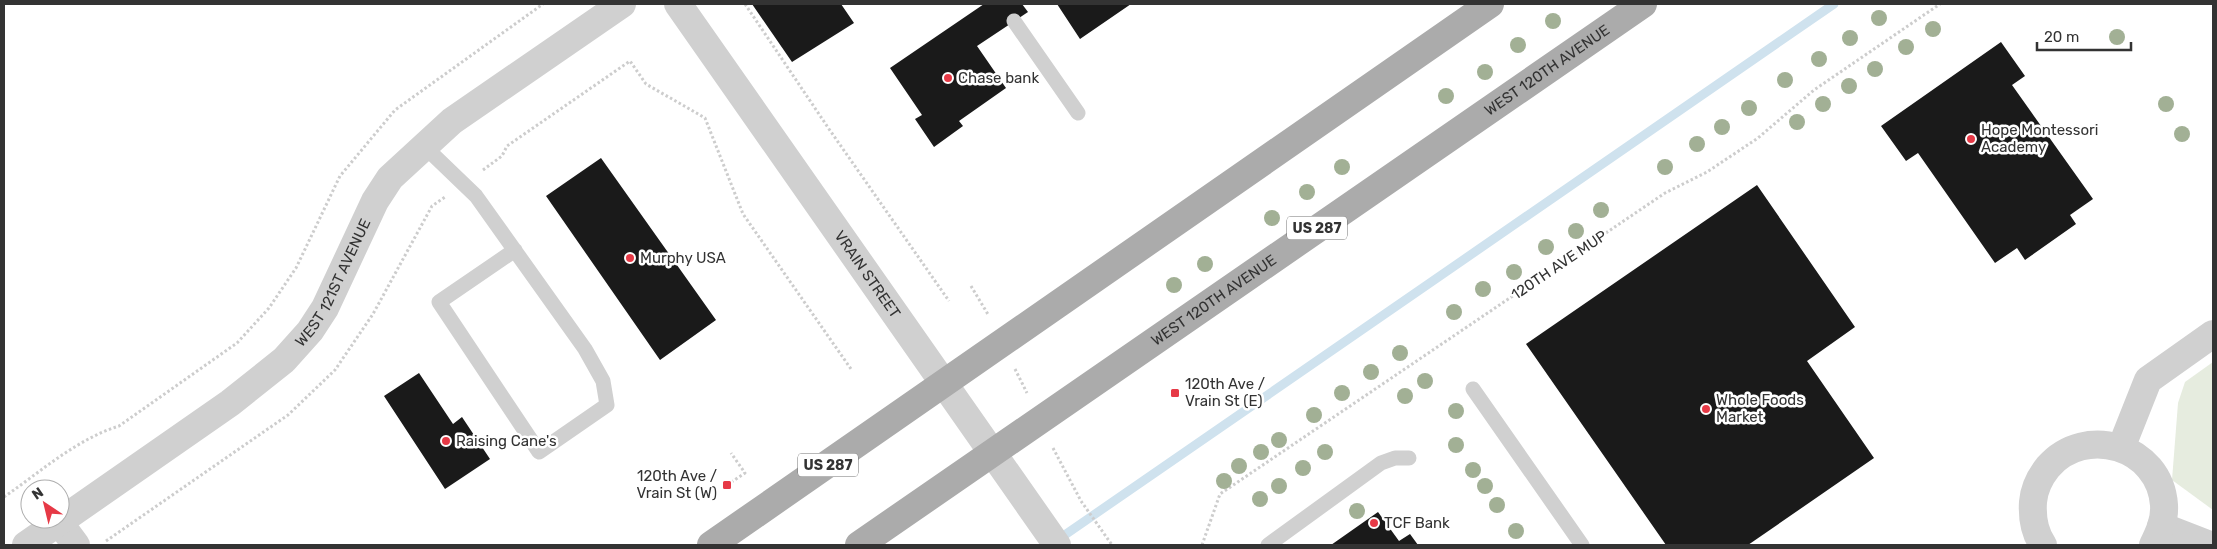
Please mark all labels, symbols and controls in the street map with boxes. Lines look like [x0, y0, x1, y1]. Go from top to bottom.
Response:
scale bar [2037, 20, 2131, 52]
street label: WEST 120TH AVENUE [1481, 21, 1613, 120]
text: 20 m [2044, 28, 2079, 46]
place label: Chase bank [958, 69, 1039, 87]
marker: Chase bank [942, 72, 954, 84]
place label: Hope Montessori Academy [1981, 121, 2098, 156]
marker: Hope Montessori Academy [1965, 133, 1977, 145]
street label: WEST 121ST AVENUE [291, 216, 374, 350]
road number: US 287 [1287, 217, 1347, 240]
street label: 120TH AVE MUP [1508, 226, 1610, 304]
street label: VRAIN STREET [831, 227, 904, 322]
place label: Murphy USA [640, 249, 726, 267]
street label: WEST 120TH AVENUE [1148, 251, 1280, 350]
marker: Murphy USA [624, 252, 636, 264]
place label: 120th Ave / Vrain St (E) [1185, 375, 1265, 410]
marker: 120th Ave / Vrain St (E) [1169, 387, 1181, 399]
place label: Whole Foods Market [1716, 391, 1804, 426]
marker: Whole Foods Market [1700, 403, 1712, 415]
place label: Raising Cane's [456, 432, 557, 450]
marker: Raising Cane's [440, 435, 452, 447]
road number: US 287 [798, 454, 858, 476]
place label: 120th Ave / Vrain St (W) [636, 467, 717, 502]
north arrow [20, 479, 70, 529]
marker: 120th Ave / Vrain St (W) [721, 479, 733, 491]
text: N [29, 484, 47, 504]
place label: TCF Bank [1384, 514, 1450, 532]
marker: TCF Bank [1368, 517, 1380, 529]

